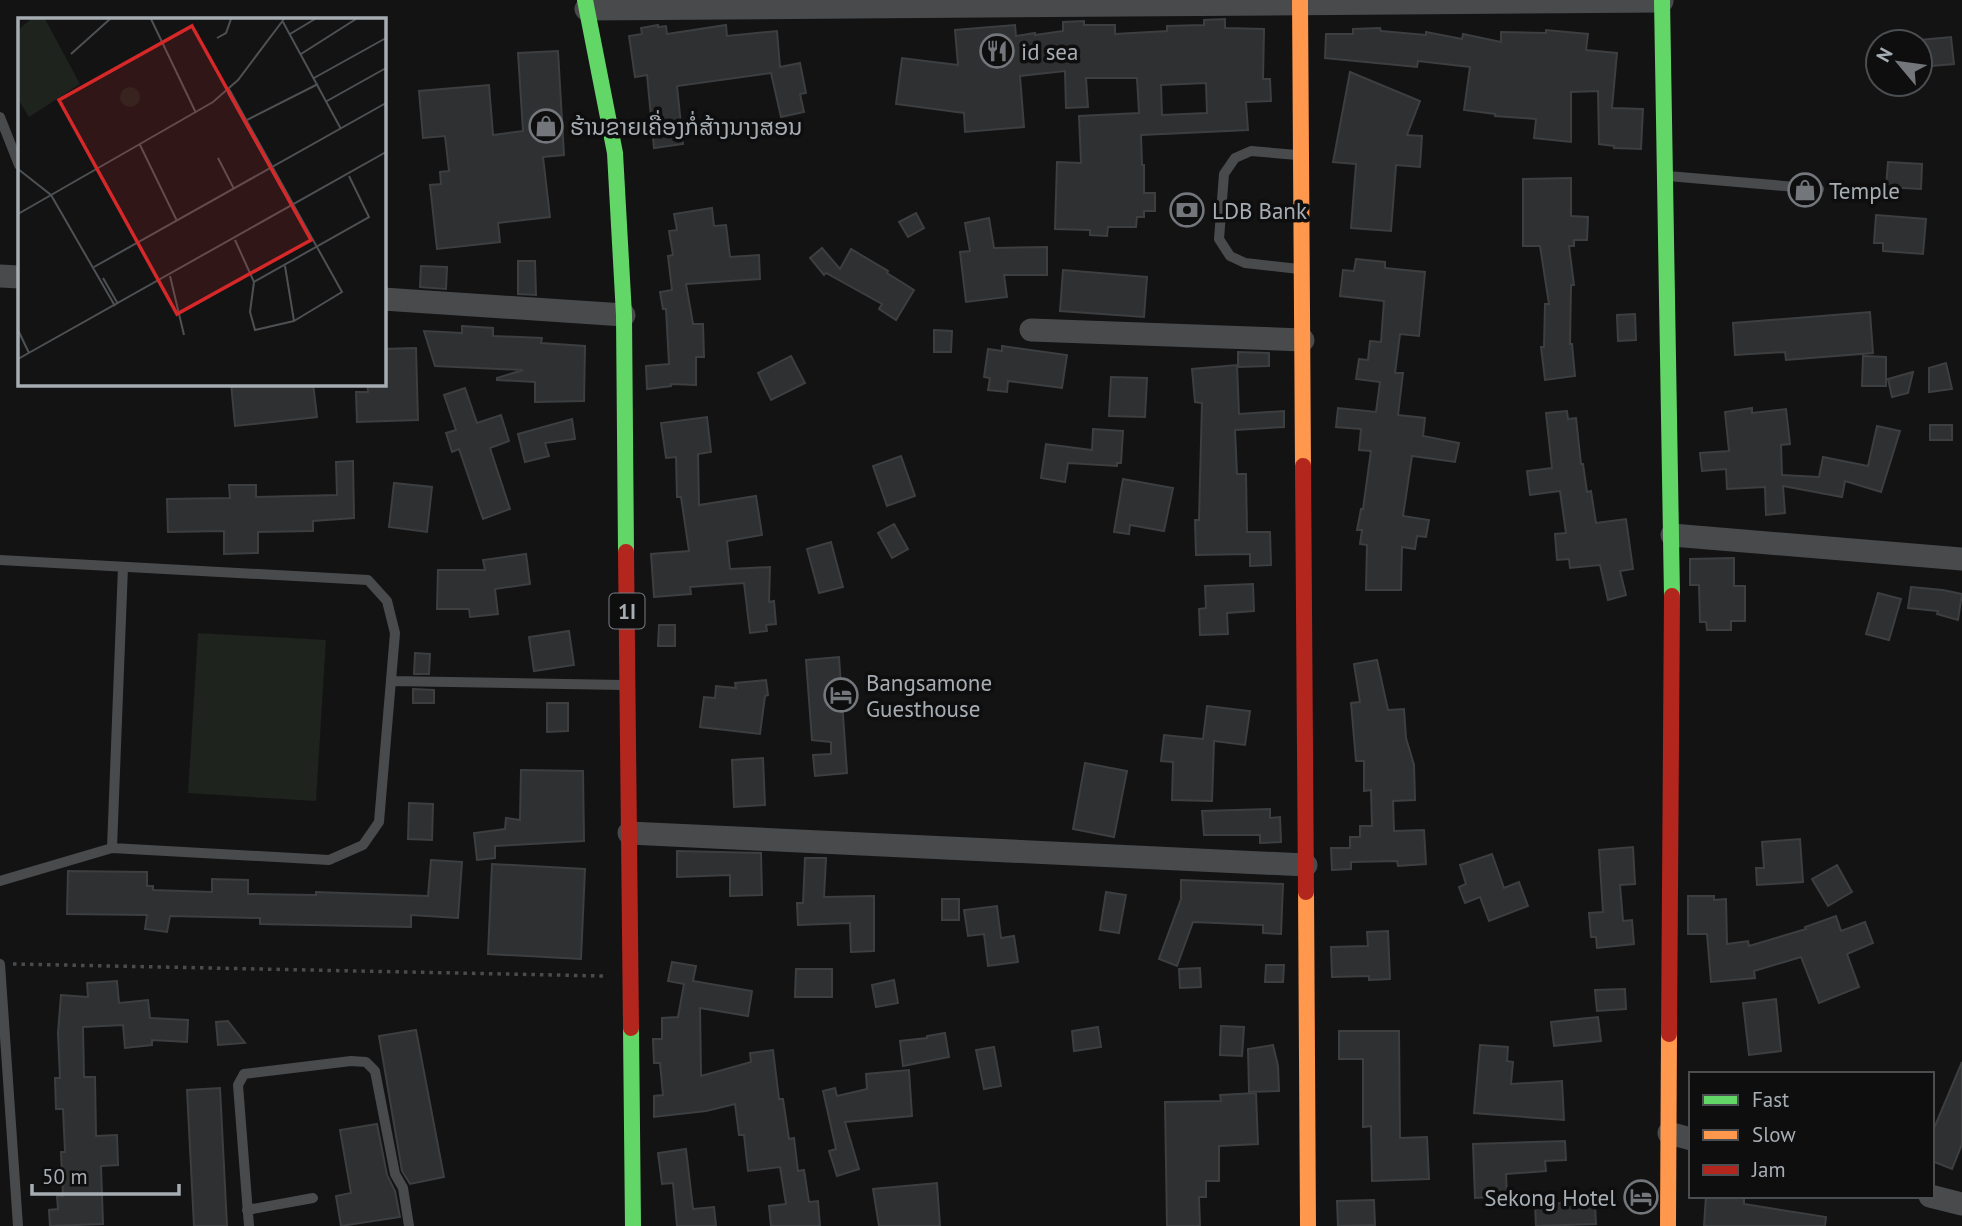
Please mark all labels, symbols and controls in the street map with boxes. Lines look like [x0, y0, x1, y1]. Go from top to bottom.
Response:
inset map [18, 18, 385, 385]
north arrow [1864, 28, 1934, 98]
restaurant icon: id sea [978, 32, 1016, 70]
place label: id sea [1021, 37, 1078, 66]
text: N [1871, 43, 1898, 66]
shop icon: ຮ້ານຂາຍເຄື່ອງກໍ່ສ້າງນາງສອນ [527, 107, 565, 145]
place label: ຮ້ານຂາຍເຄື່ອງກໍ່ສ້າງນາງສອນ [570, 110, 802, 141]
shop icon: Temple [1786, 171, 1824, 209]
place label: Temple [1829, 176, 1900, 205]
bank icon: LDB Bank [1168, 191, 1206, 229]
place label: LDB Bank [1212, 196, 1307, 225]
road number: 1I [610, 594, 644, 628]
place label: Bangsamone Guesthouse [866, 668, 992, 723]
hotel icon: Bangsamone Guesthouse [822, 676, 860, 714]
legend [1689, 1072, 1934, 1198]
text: Fast [1752, 1086, 1789, 1113]
text: Slow [1752, 1121, 1796, 1148]
scale bar [32, 1152, 178, 1196]
text: Jam [1751, 1156, 1786, 1183]
text: 50 m [42, 1163, 88, 1190]
hotel icon: Sekong Hotel [1622, 1178, 1660, 1216]
place label: Sekong Hotel [1484, 1183, 1616, 1212]

